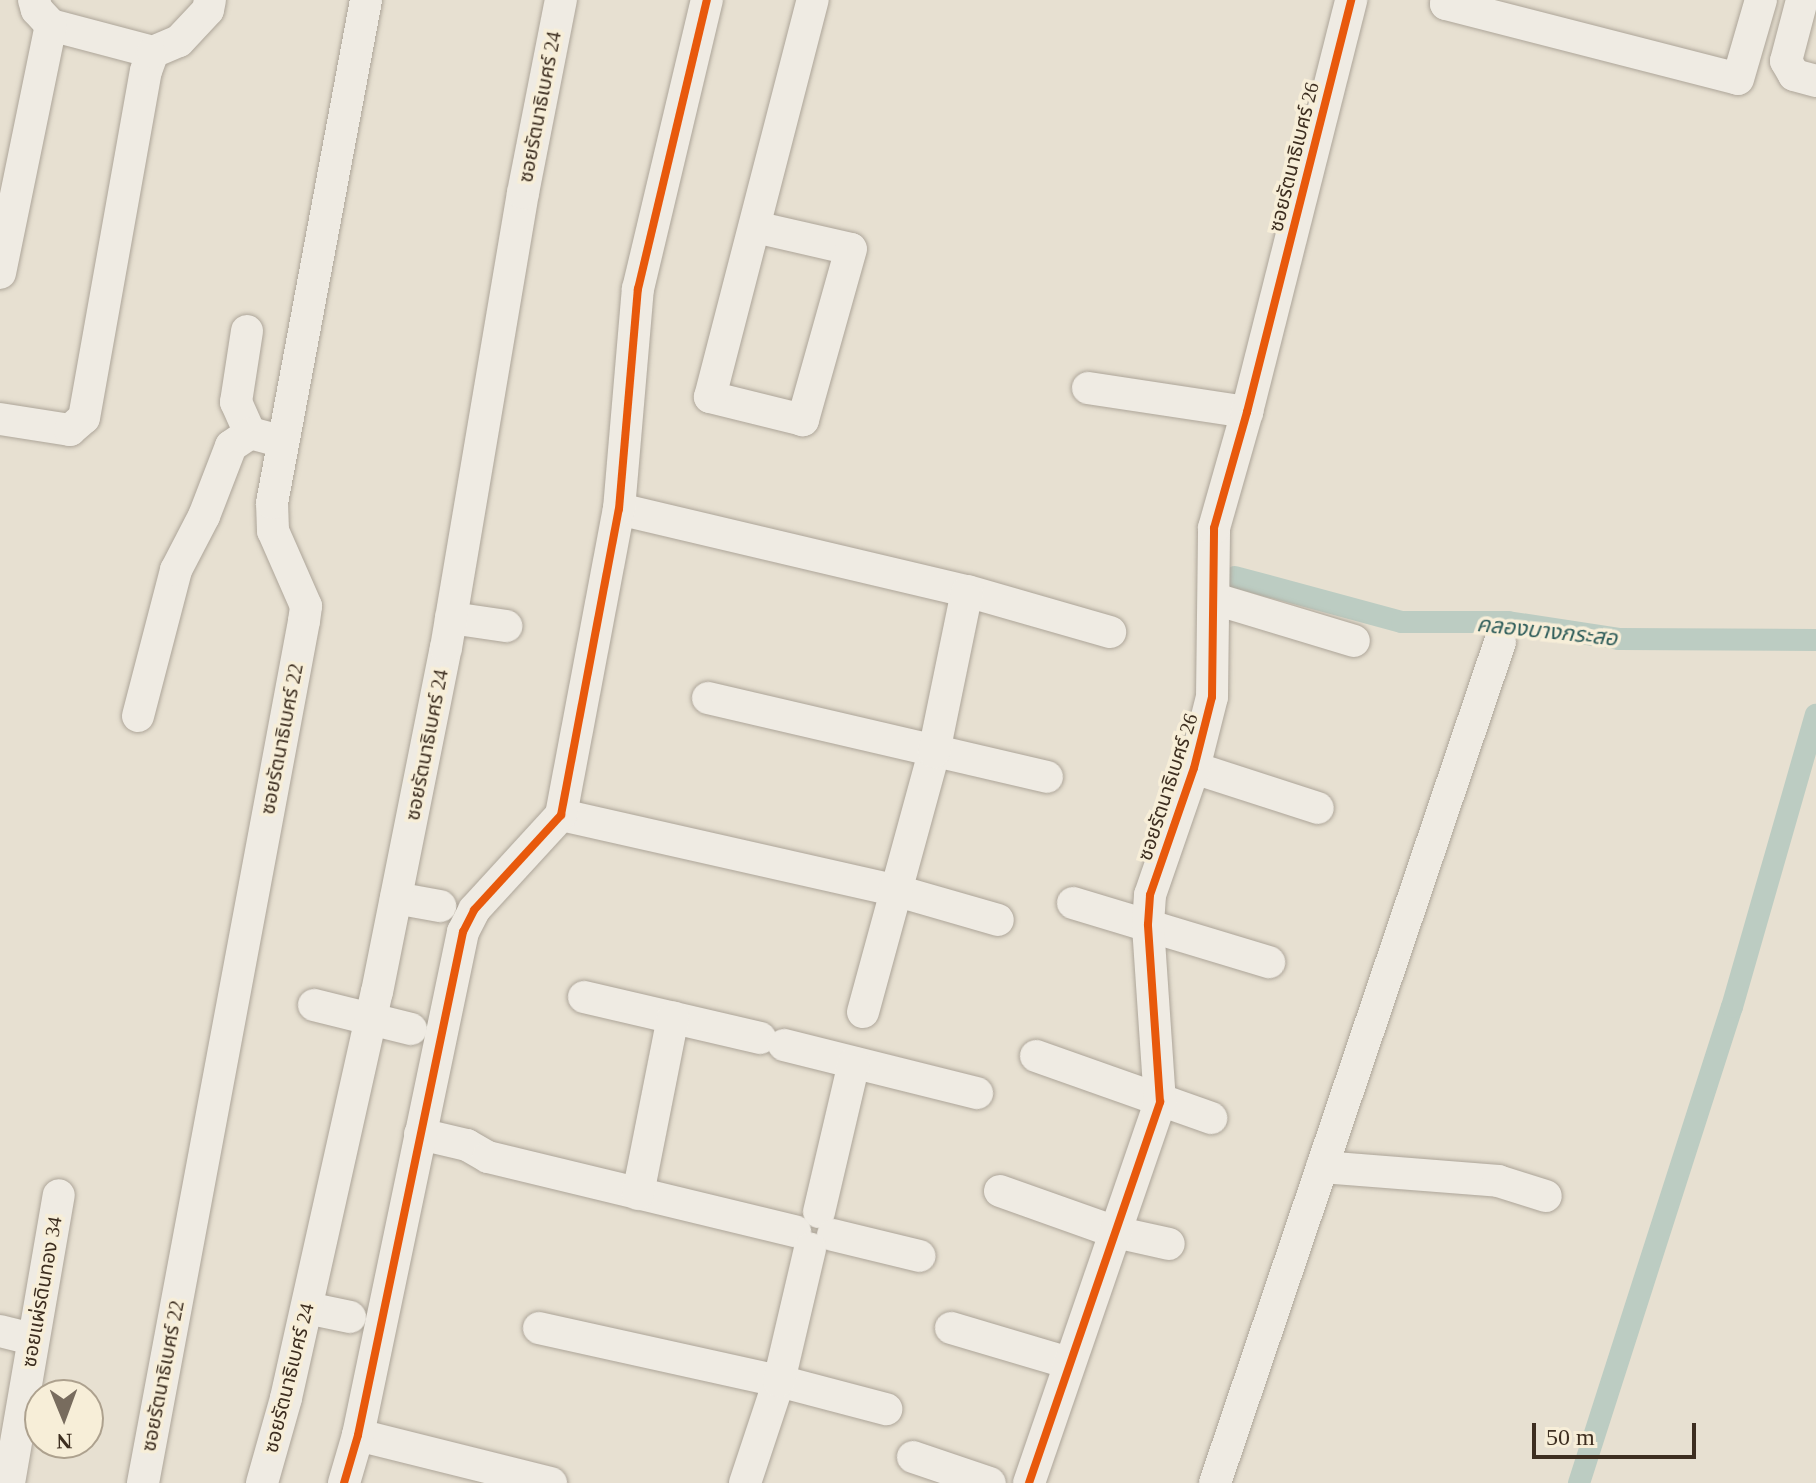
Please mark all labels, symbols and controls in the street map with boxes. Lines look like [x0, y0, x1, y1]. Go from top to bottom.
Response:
street label: ซอยรัตนาธิเบศร์ 24 [514, 29, 566, 185]
street label: ซอยรัตนาธิเบศร์ 26 [1264, 80, 1324, 234]
water label: คลองบางกระสอ [1475, 610, 1619, 652]
street label: ซอยรัตนาธิเบศร์ 22 [256, 661, 308, 817]
street label: ซอยรัตนาธิเบศร์ 24 [401, 667, 453, 823]
street label: ซอยรัตนาธิเบศร์ 26 [1133, 710, 1203, 864]
street label: ซอยแผ่รดินทอง 34 [17, 1215, 67, 1369]
street label: ซอยรัตนาธิเบศร์ 22 [137, 1298, 189, 1454]
street label: ซอยรัตนาธิเบศร์ 24 [259, 1301, 319, 1455]
north arrow [24, 1379, 104, 1459]
scale bar [1536, 1407, 1700, 1457]
text: 50 m [1546, 1424, 1595, 1450]
text: N [56, 1429, 73, 1454]

